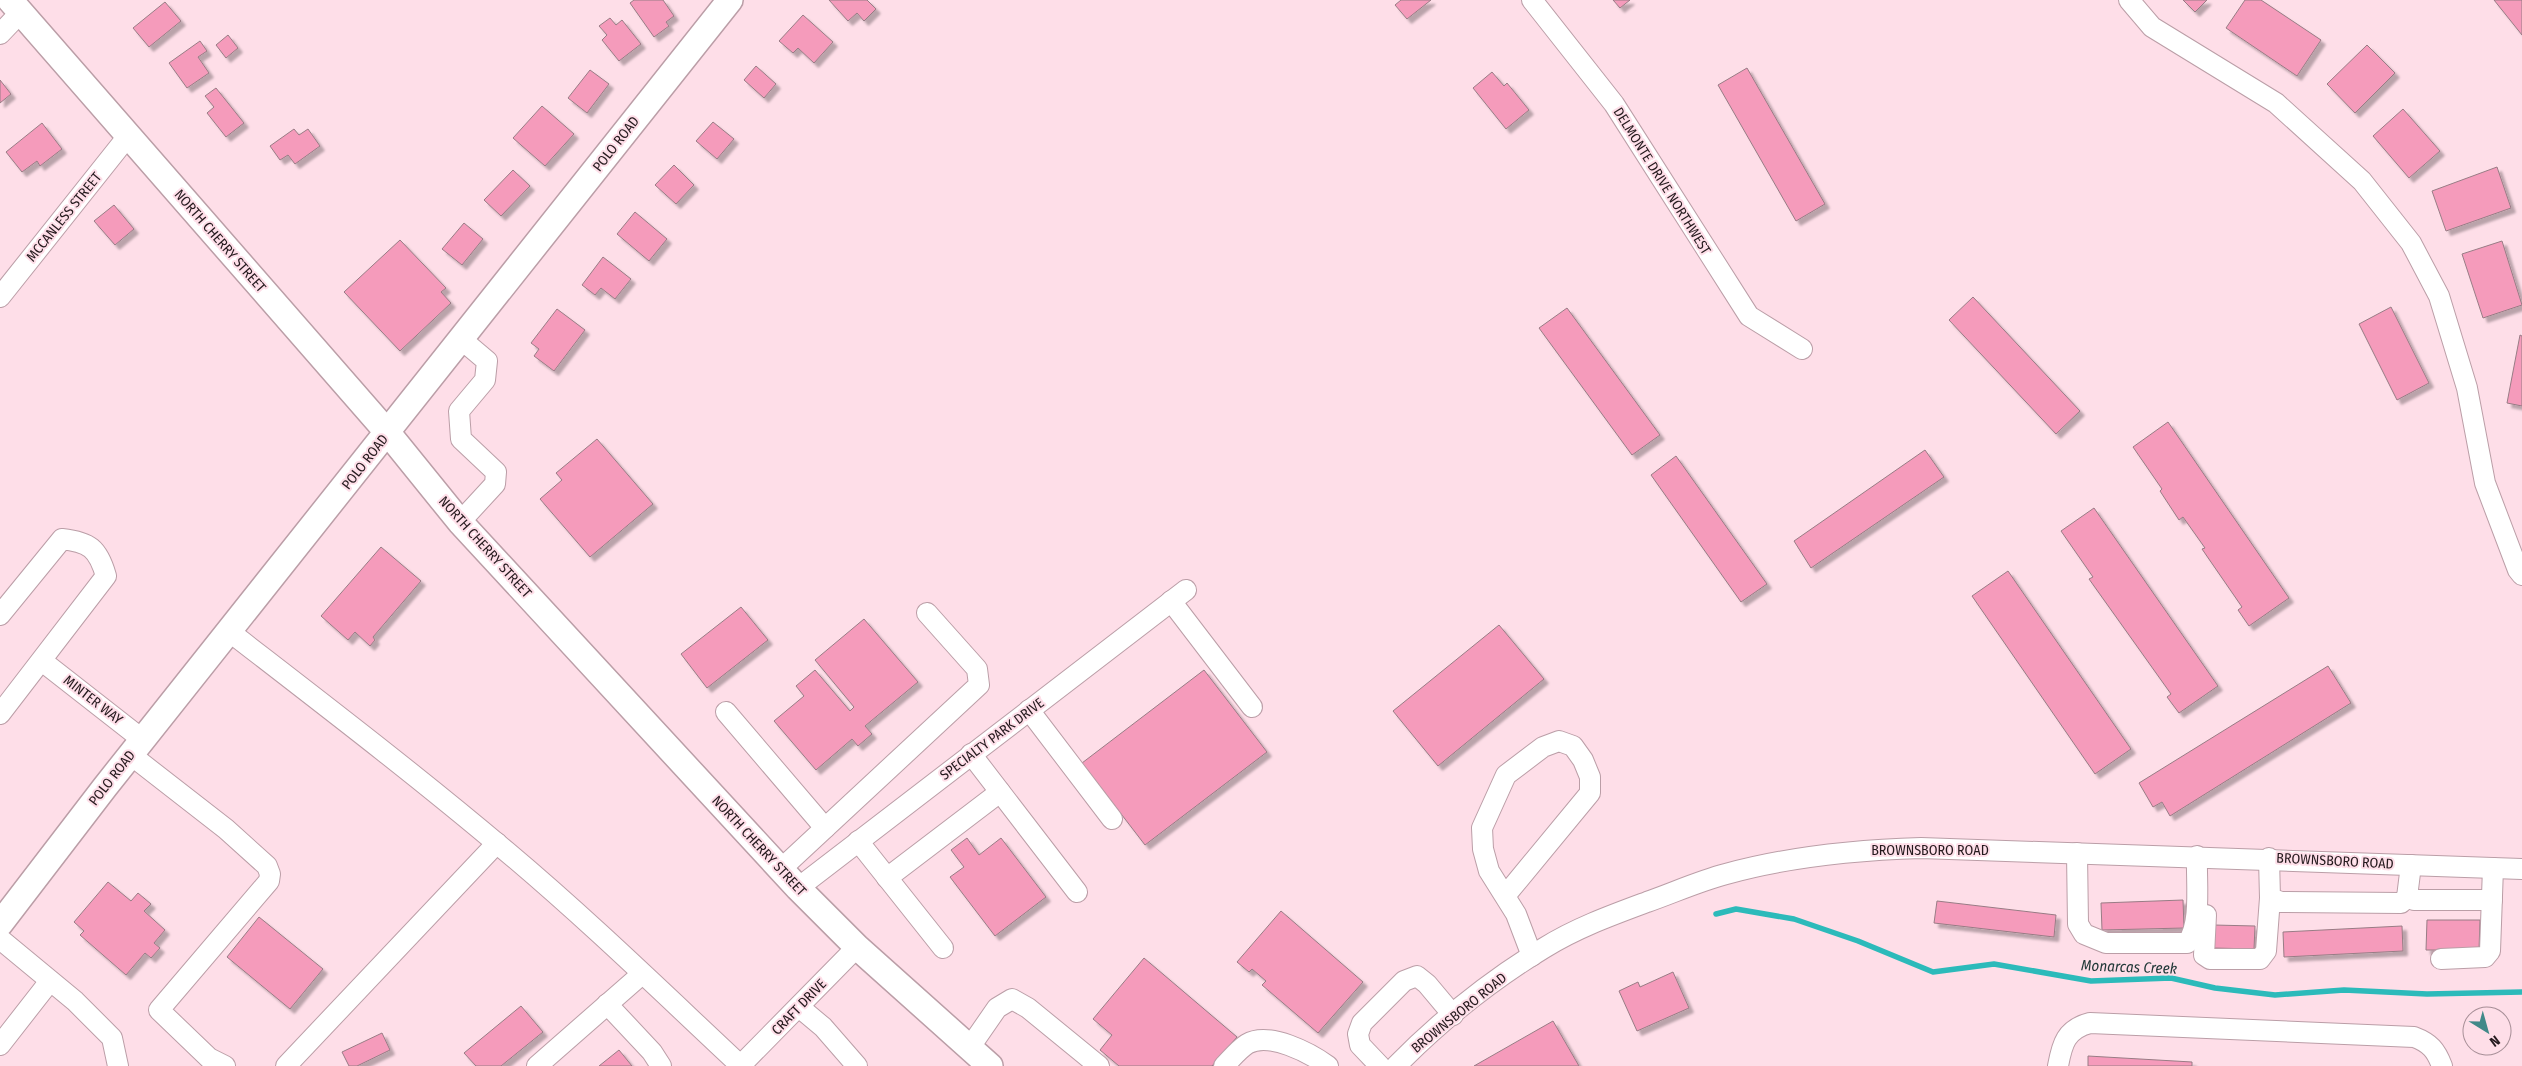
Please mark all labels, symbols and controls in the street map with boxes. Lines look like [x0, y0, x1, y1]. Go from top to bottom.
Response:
street label: DELMONTE DRIVE NORTHWEST [1610, 104, 1715, 258]
street label: POLO ROAD [589, 113, 643, 175]
street label: MCCANLESS STREET [23, 169, 105, 265]
street label: NORTH CHERRY STREET [171, 186, 270, 296]
street label: POLO ROAD [338, 431, 392, 493]
street label: NORTH CHERRY STREET [435, 493, 535, 602]
street label: MINTER WAY [60, 672, 126, 728]
street label: SPECIALTY PARK DRIVE [937, 694, 1048, 784]
street label: POLO ROAD [85, 747, 139, 809]
street label: NORTH CHERRY STREET [708, 792, 810, 900]
street label: BROWNSBORO ROAD [1871, 842, 1989, 859]
street label: BROWNSBORO ROAD [2276, 849, 2394, 873]
water label: Monarcas Creek [2081, 956, 2178, 978]
street label: BROWNSBORO ROAD [1408, 969, 1510, 1057]
street label: CRAFT DRIVE [768, 975, 830, 1038]
north arrow [2462, 1006, 2512, 1056]
text: N [2486, 1032, 2503, 1050]

